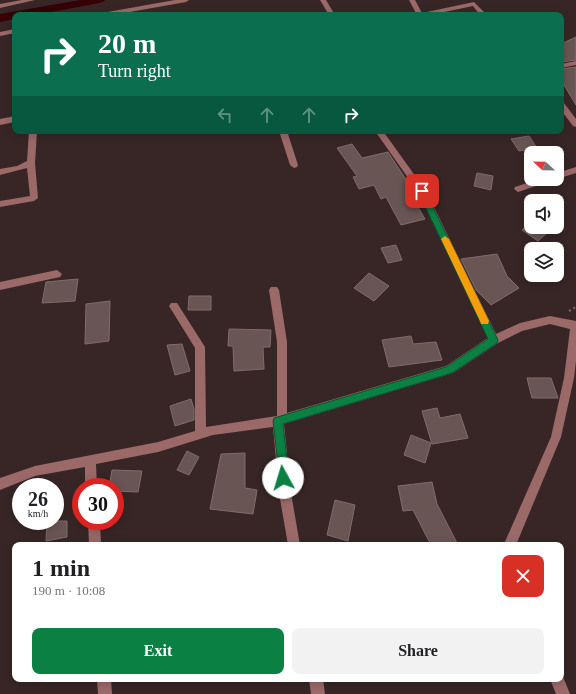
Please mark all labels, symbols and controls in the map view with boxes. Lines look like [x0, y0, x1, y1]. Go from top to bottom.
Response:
icon: right [32, 28, 84, 80]
text: 20 m [98, 28, 156, 59]
text: Turn right [98, 61, 171, 81]
icon: left [214, 104, 236, 126]
icon: ahead [256, 104, 278, 126]
icon: ahead [298, 104, 320, 126]
icon: right [340, 104, 362, 126]
north arrow [524, 146, 564, 186]
map controls [524, 146, 564, 282]
pin [405, 174, 439, 208]
icon: arrive [411, 180, 433, 202]
button: sound [524, 194, 564, 234]
button: layers [524, 242, 564, 282]
position arrow [262, 457, 304, 499]
speed limit sign: 30 [72, 478, 124, 530]
text: 26 [28, 488, 48, 510]
text: km/h [28, 508, 48, 519]
text: 1 min [32, 555, 90, 581]
button: close [502, 555, 544, 597]
text: 190 m · 10:08 [32, 583, 105, 598]
button: Exit [32, 628, 284, 674]
button: Share [292, 628, 544, 674]

